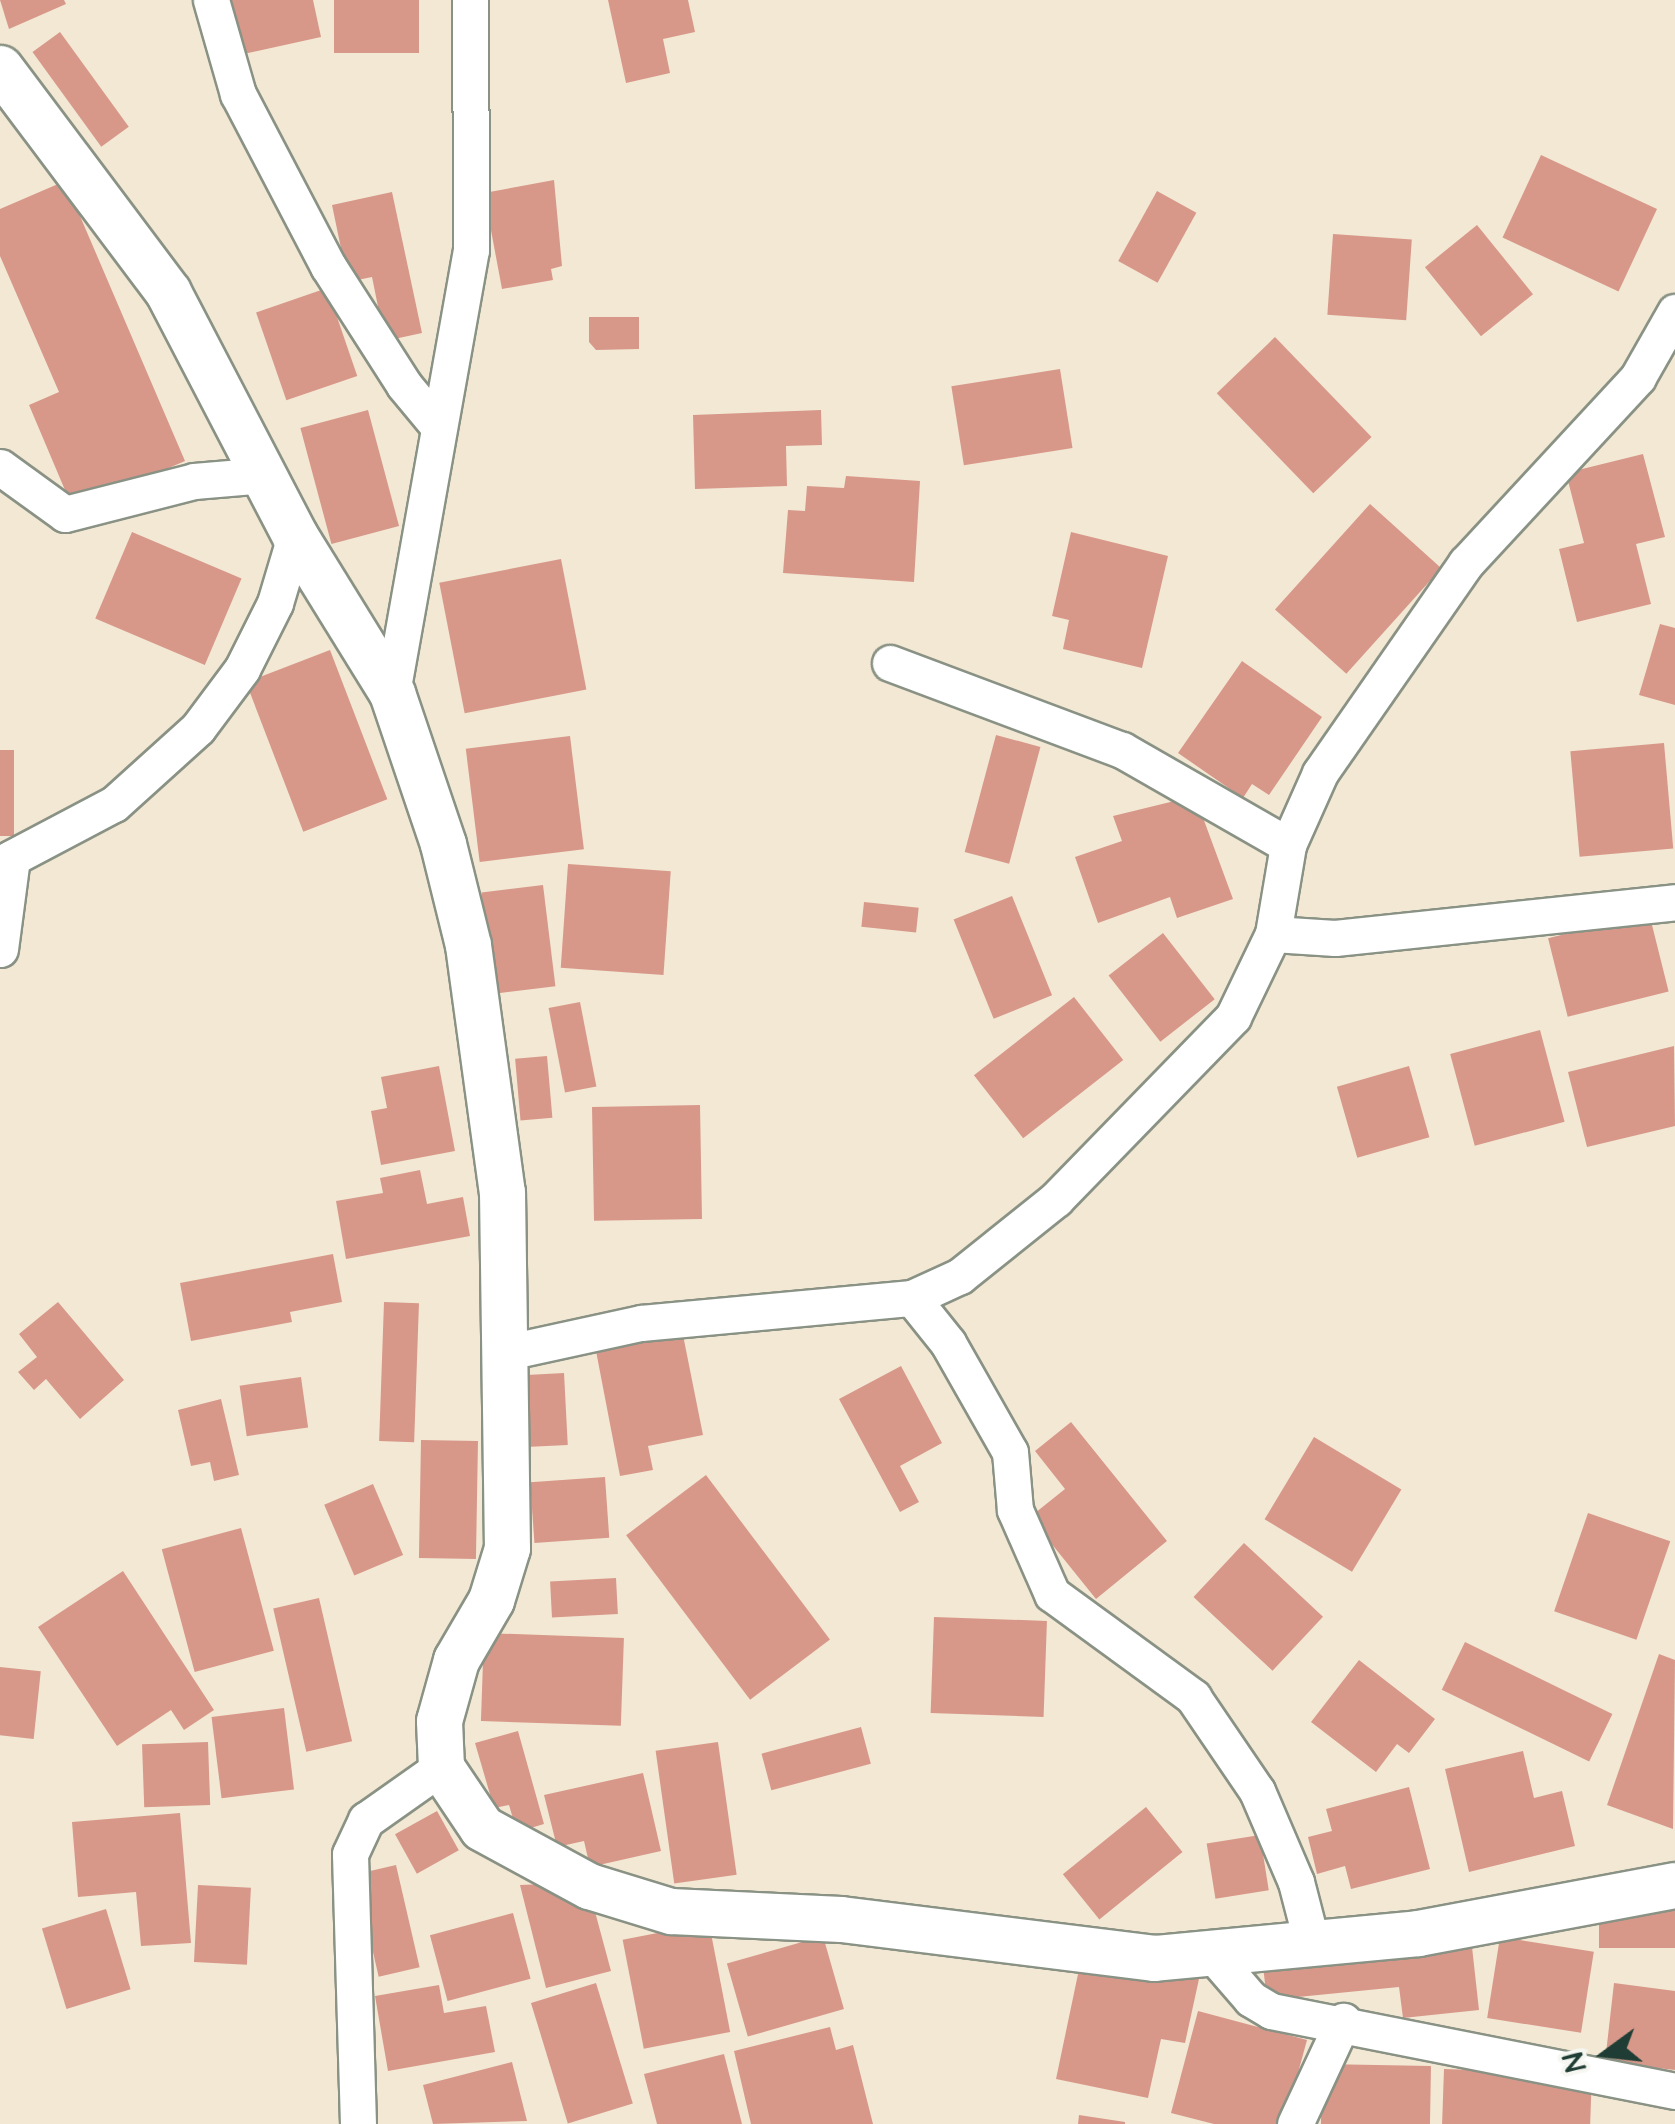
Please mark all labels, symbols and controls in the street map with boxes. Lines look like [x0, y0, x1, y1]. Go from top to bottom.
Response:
north arrow [1555, 2004, 1655, 2104]
text: N [1554, 2048, 1597, 2075]

